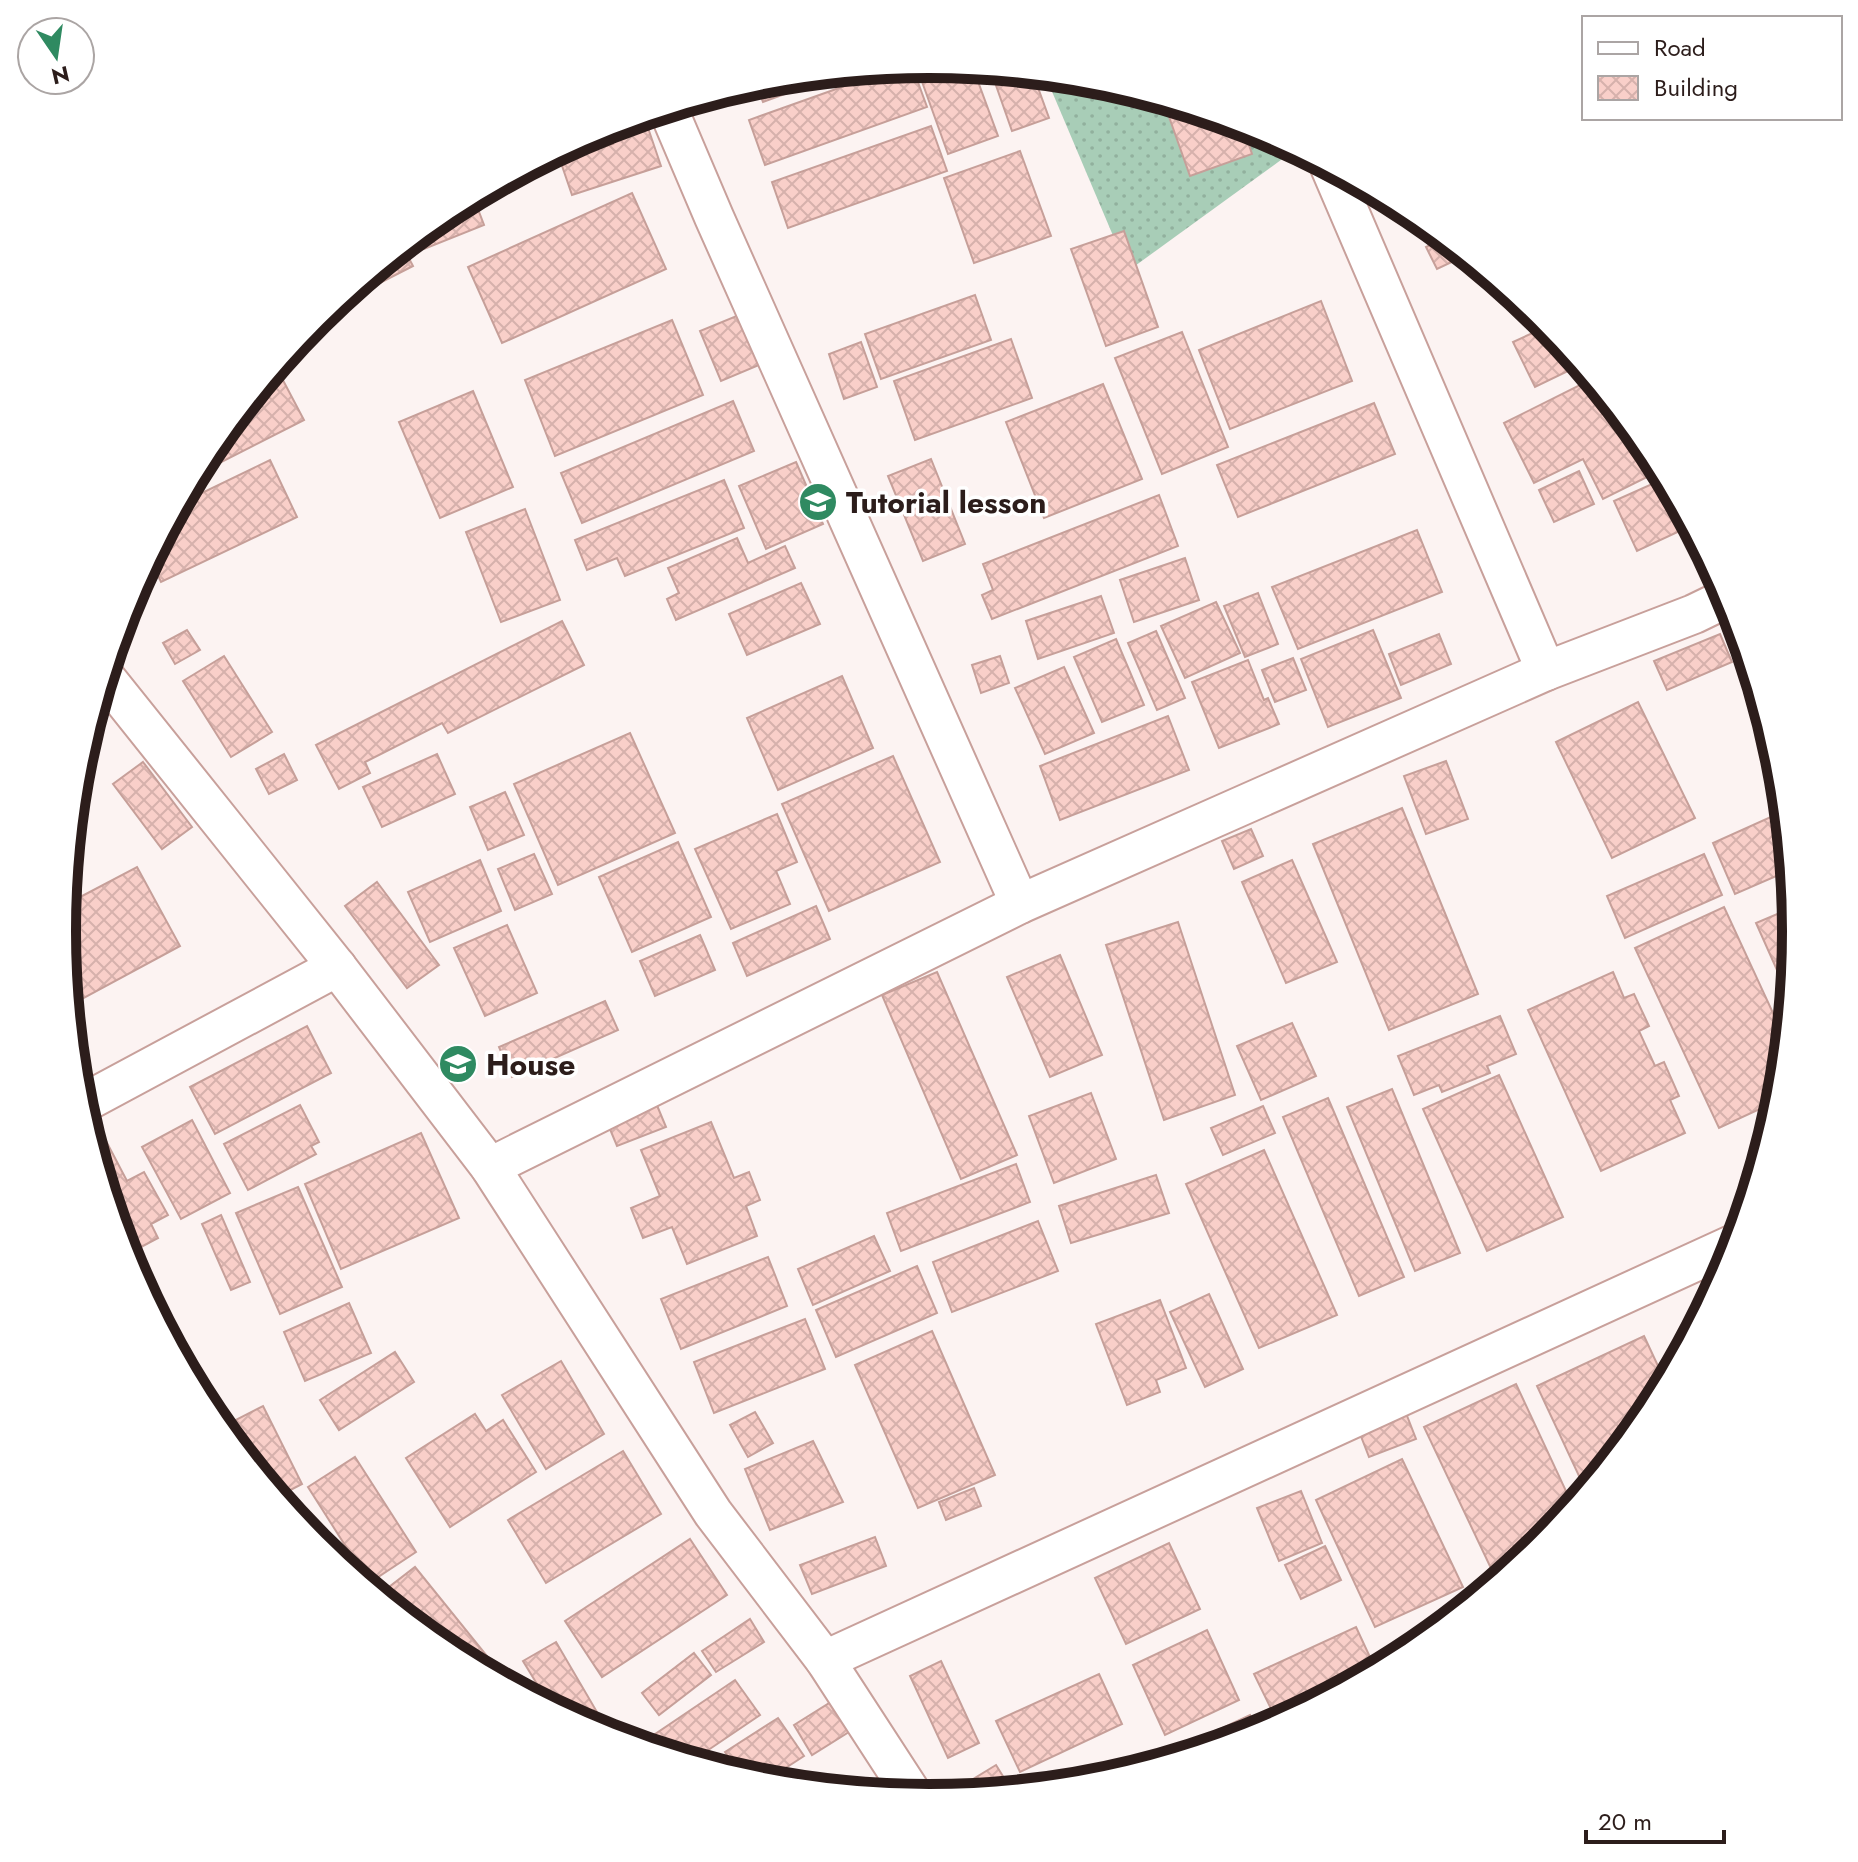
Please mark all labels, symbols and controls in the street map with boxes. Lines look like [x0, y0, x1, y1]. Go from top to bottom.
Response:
north arrow [16, 16, 96, 96]
legend [1582, 16, 1842, 120]
text: Road [1654, 30, 1706, 65]
text: N [48, 58, 73, 93]
text: Building [1654, 70, 1738, 105]
school or university icon: Tutorial lesson [797, 481, 839, 523]
place label: Tutorial lesson [846, 481, 1046, 524]
school or university icon: House [437, 1043, 479, 1085]
place label: House [486, 1043, 575, 1086]
scale bar [1586, 1794, 1724, 1844]
text: 20 m [1598, 1804, 1652, 1839]

